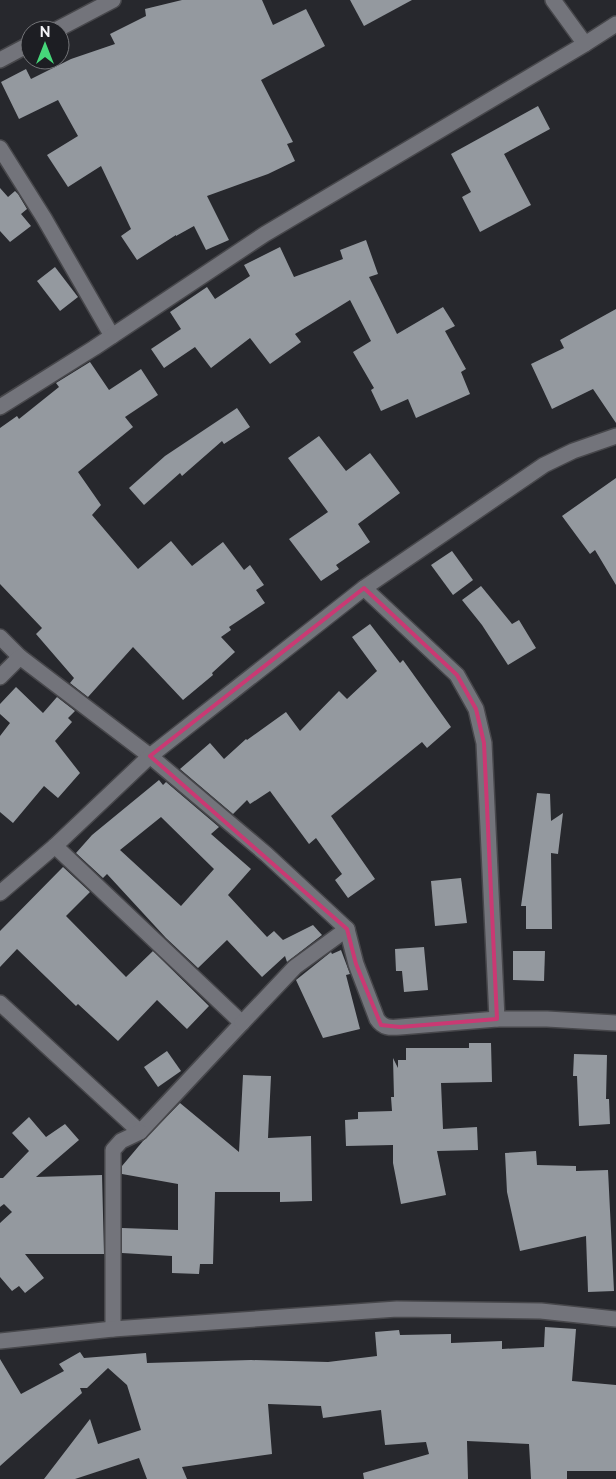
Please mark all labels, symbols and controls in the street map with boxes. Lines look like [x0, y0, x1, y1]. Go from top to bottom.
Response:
north arrow [20, 20, 70, 70]
text: N [40, 24, 50, 40]

